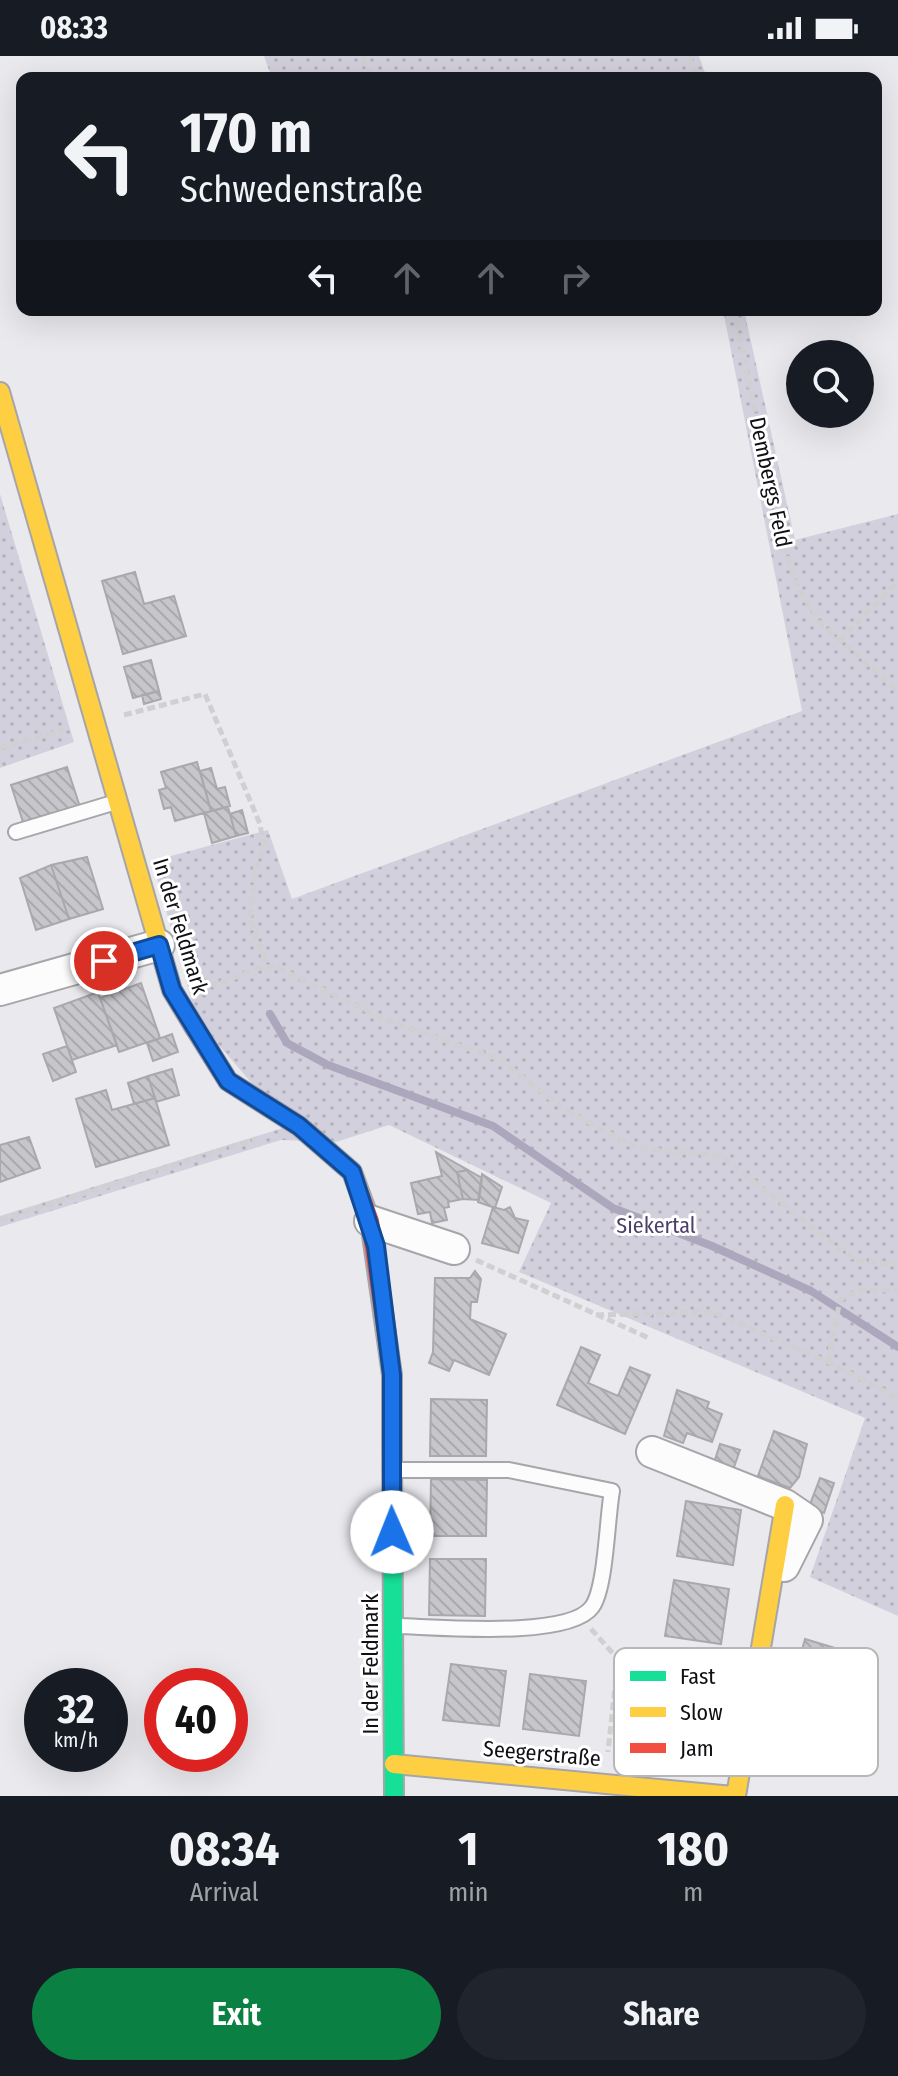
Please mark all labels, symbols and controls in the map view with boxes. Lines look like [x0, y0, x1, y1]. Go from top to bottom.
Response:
text: 08:33 [40, 10, 108, 46]
text: 170 m [180, 100, 312, 167]
icon: left [48, 104, 152, 208]
text: Schwedenstraße [180, 168, 423, 212]
icon: left [301, 256, 345, 300]
icon: ahead [385, 256, 429, 300]
icon: ahead [469, 256, 513, 300]
icon: right [553, 256, 597, 300]
map controls [786, 340, 874, 428]
button: search [786, 340, 874, 428]
street label: Dembergs Feld [744, 414, 797, 550]
street label: In der Feldmark [147, 855, 214, 998]
pin [70, 927, 138, 995]
icon: arrive [82, 939, 126, 983]
park label: Siekertal [616, 1212, 696, 1239]
position arrow [350, 1490, 434, 1574]
street label: In der Feldmark [357, 1593, 384, 1734]
legend [614, 1648, 878, 1776]
text: Fast [680, 1663, 716, 1690]
speed limit sign: 40 [144, 1668, 248, 1772]
text: 32 [57, 1686, 95, 1734]
text: Slow [680, 1699, 723, 1726]
text: km/h [54, 1728, 98, 1752]
street label: Seegerstraße [482, 1735, 602, 1772]
text: Jam [680, 1735, 714, 1762]
text: 08:34 [169, 1820, 279, 1878]
text: 1 [458, 1820, 479, 1878]
text: 180 [657, 1820, 729, 1878]
text: Arrival [190, 1877, 259, 1908]
text: min [448, 1877, 488, 1908]
text: m [683, 1877, 703, 1908]
button: Exit [32, 1968, 441, 2060]
button: Share [457, 1968, 866, 2060]

